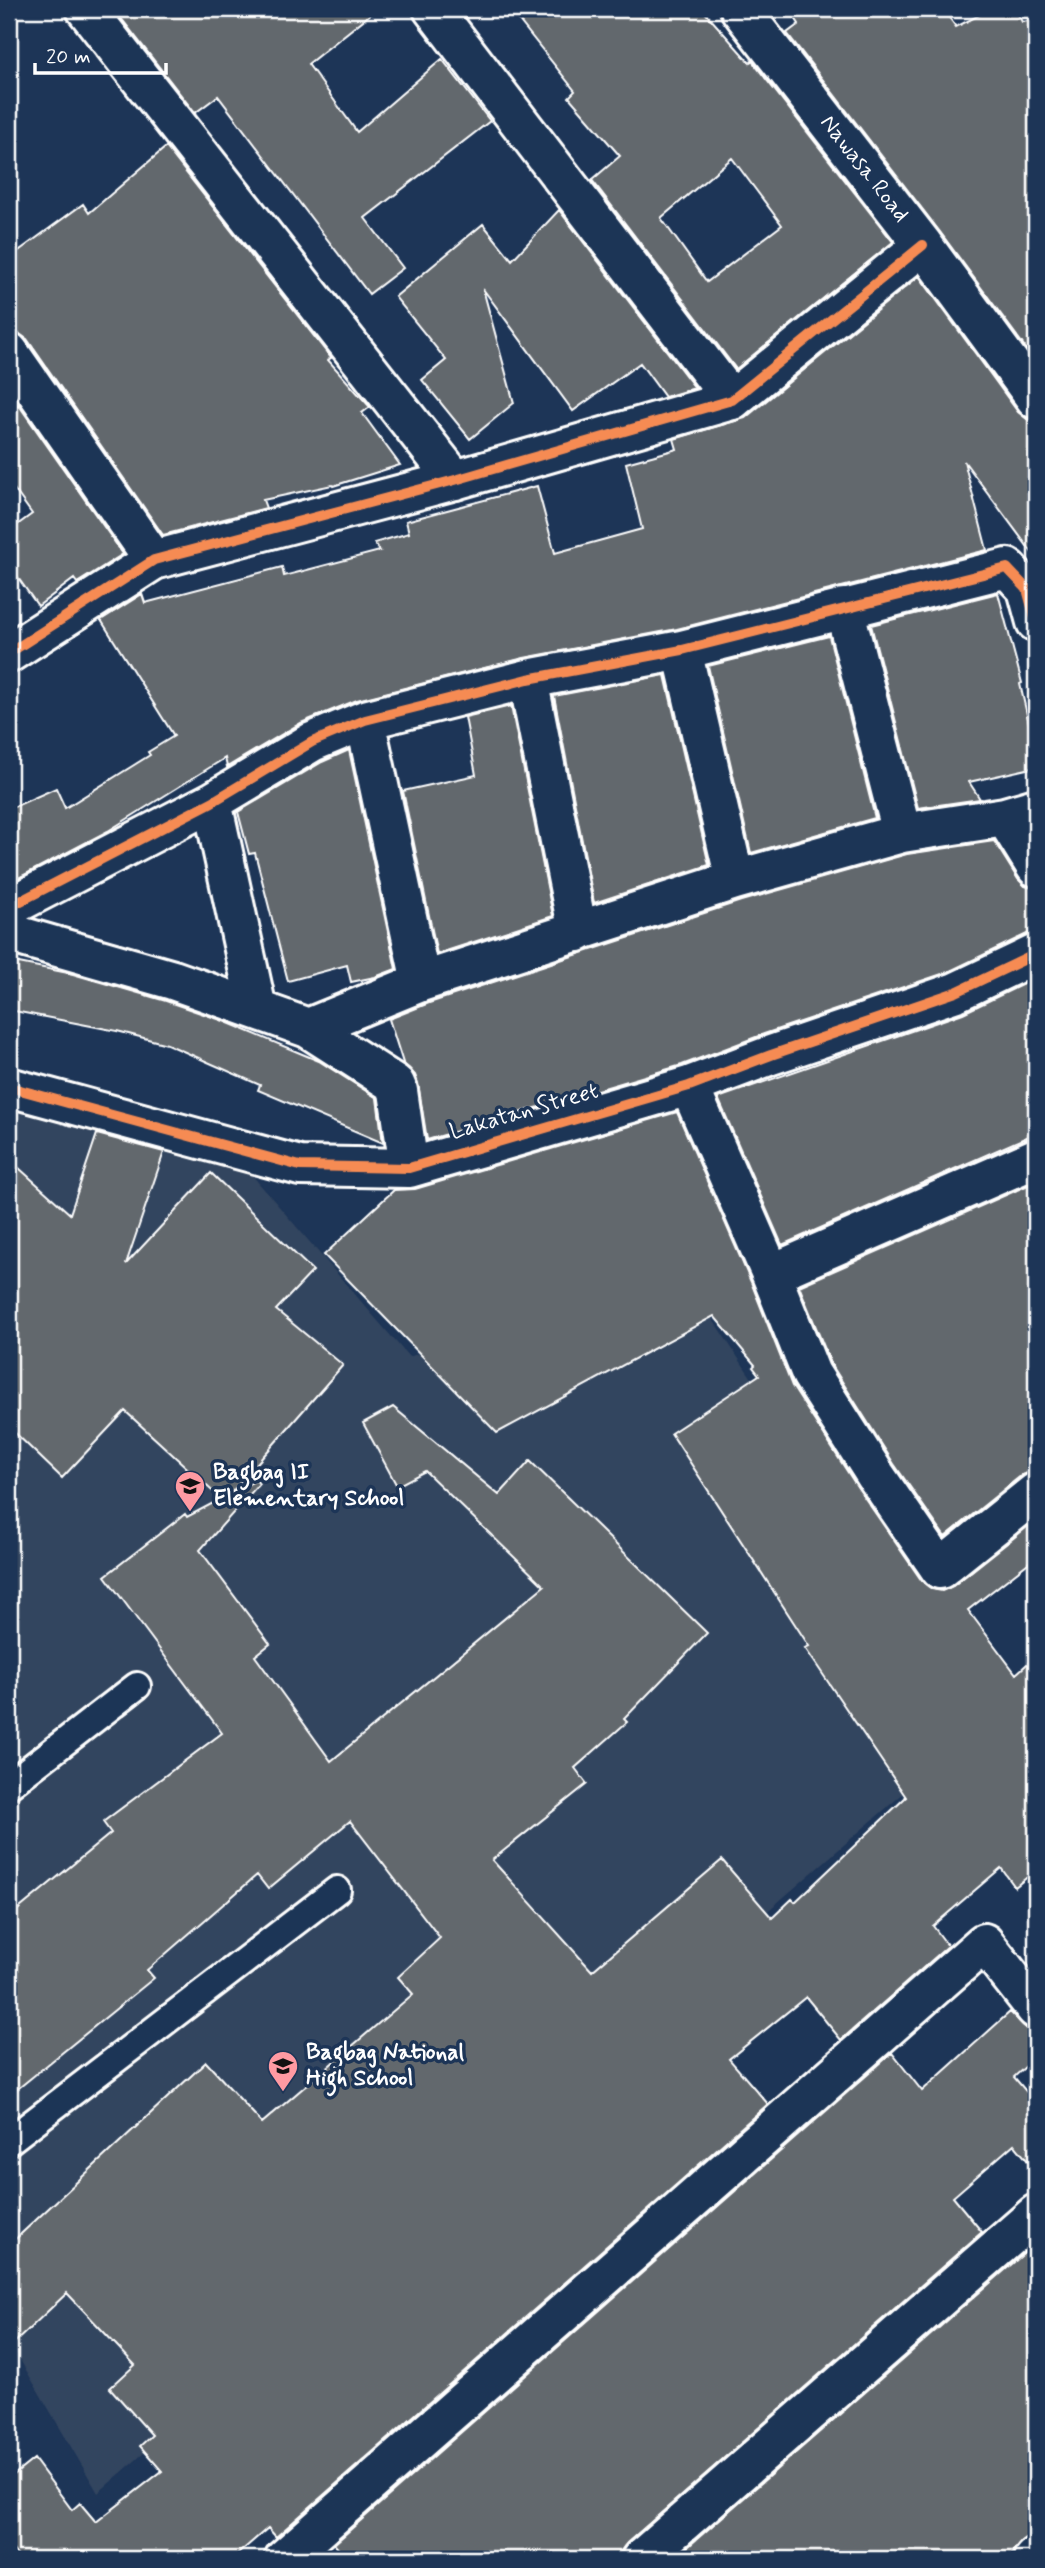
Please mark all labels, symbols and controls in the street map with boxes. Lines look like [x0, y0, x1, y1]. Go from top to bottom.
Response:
scale bar [35, 32, 166, 76]
text: 20 m [46, 43, 91, 71]
street label: Nawasa Road [813, 109, 915, 229]
street label: Lakatan Street [446, 1076, 602, 1148]
place label: Bagbag II Elementary School [213, 1458, 404, 1514]
school or university icon: Bagbag II Elementary School [173, 1469, 207, 1513]
place label: Bagbag National High School [306, 2038, 465, 2097]
school or university icon: Bagbag National High School [266, 2049, 300, 2093]

